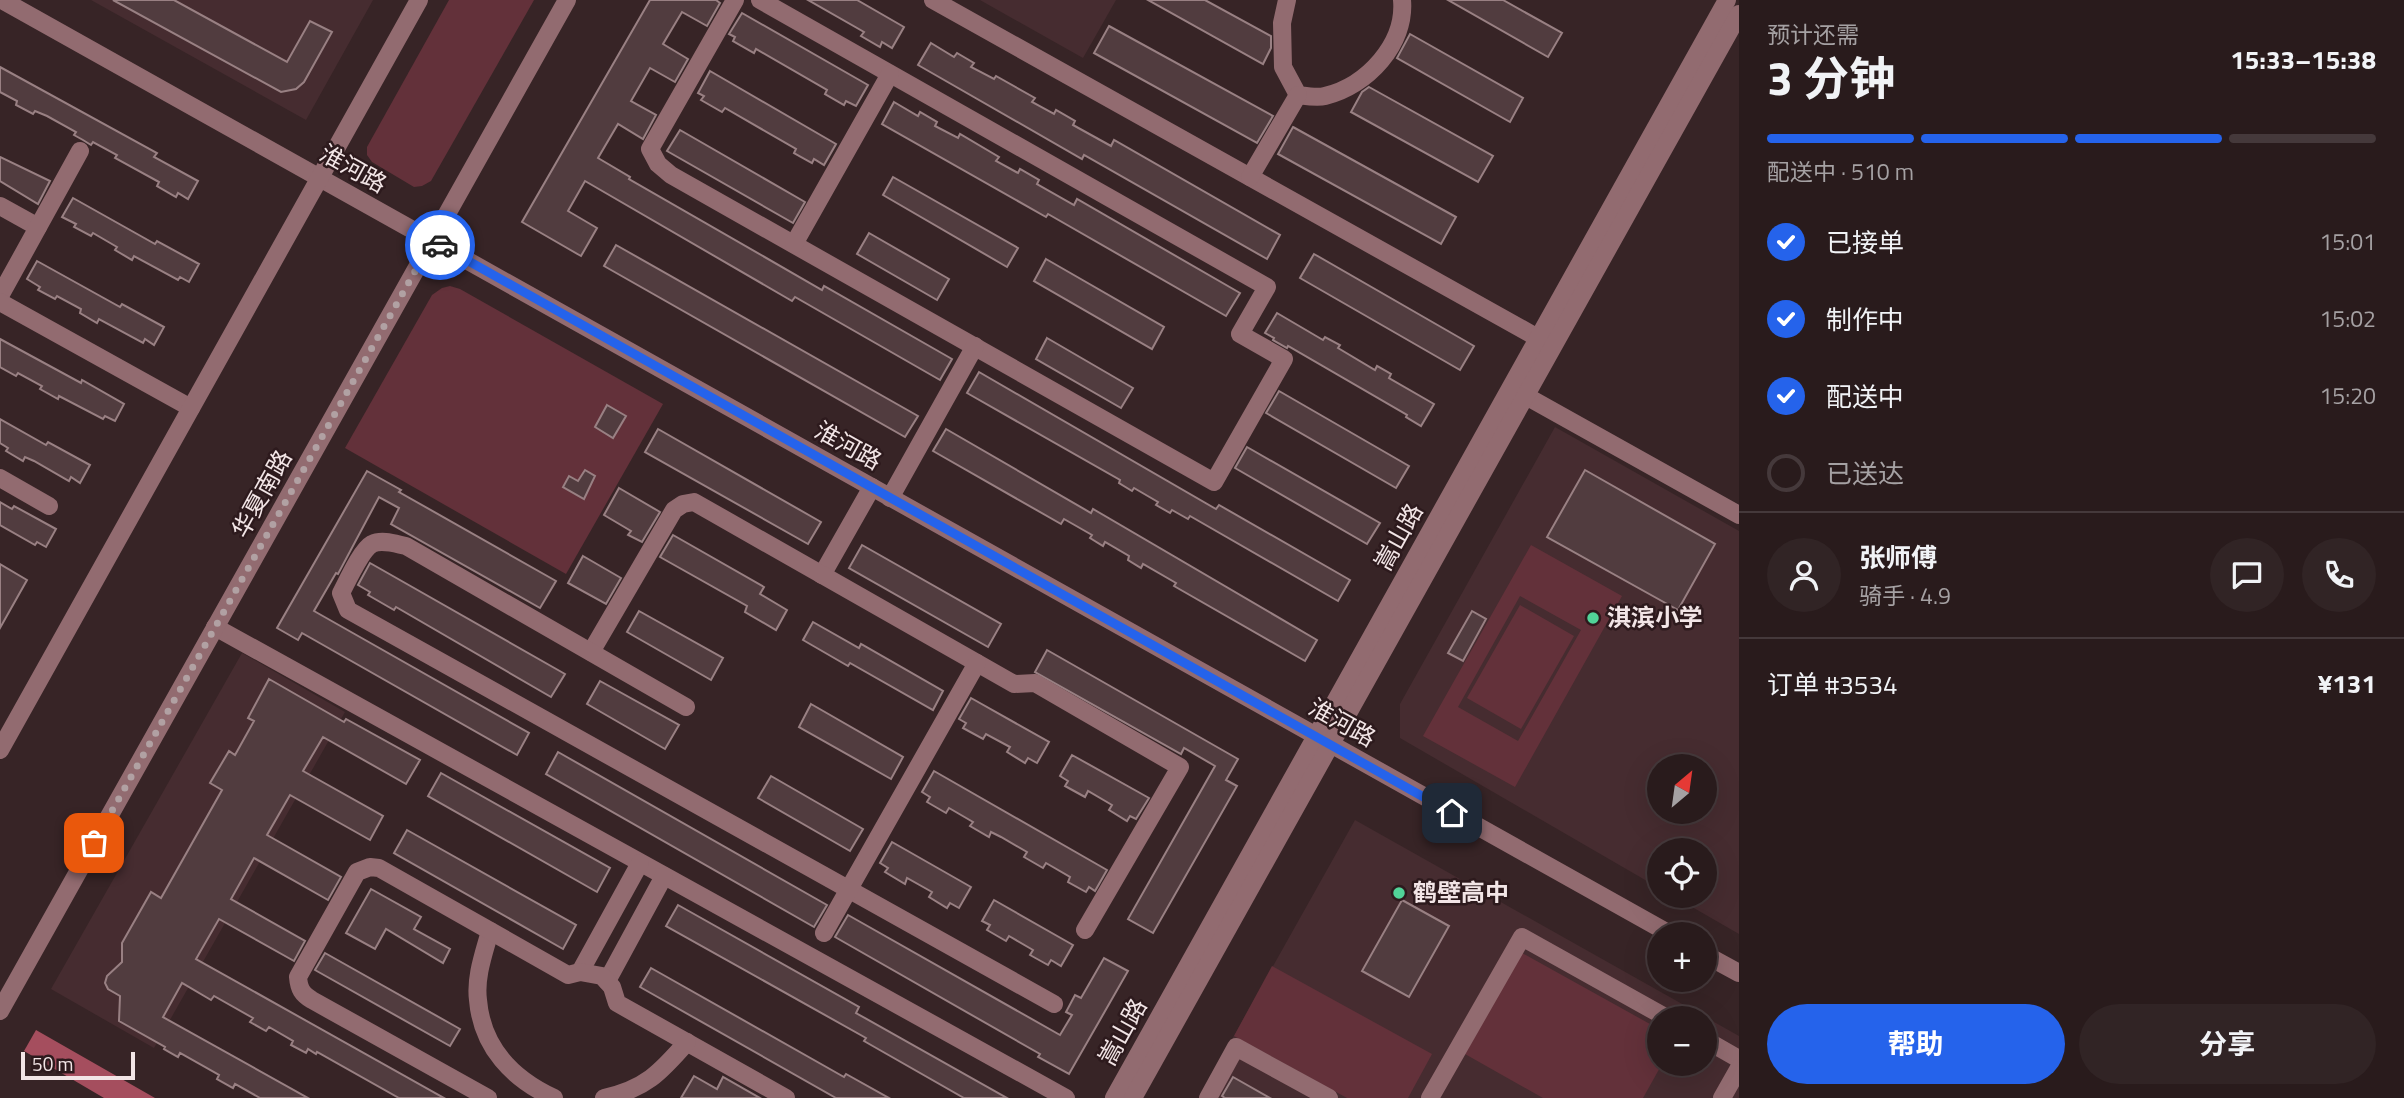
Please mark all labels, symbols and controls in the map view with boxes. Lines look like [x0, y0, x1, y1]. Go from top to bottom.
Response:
text: 预计还需 [1767, 17, 1859, 52]
text: 15:33–15:38 [2230, 40, 2376, 79]
text: 3 分钟 [1767, 43, 1895, 113]
street label: 淮河路 [313, 135, 394, 201]
text: 配送中 · 510 m [1767, 154, 1914, 189]
courier [405, 210, 475, 280]
icon: check [1767, 223, 1805, 261]
text: 已接单 [1826, 223, 1904, 262]
text: 15:01 [2319, 224, 2376, 259]
icon: car [421, 226, 459, 264]
icon: check [1767, 300, 1805, 338]
text: 制作中 [1826, 300, 1904, 339]
text: 15:02 [2319, 301, 2376, 336]
icon: check [1767, 377, 1805, 415]
text: 配送中 [1826, 377, 1904, 416]
text: 15:20 [2319, 378, 2376, 413]
street label: 淮河路 [808, 412, 889, 478]
street label: 华夏南路 [222, 443, 300, 544]
text: 已送达 [1826, 454, 1904, 493]
street label: 嵩山路 [1365, 496, 1431, 577]
button: person [1767, 538, 1841, 612]
text: 张师傅 [1859, 538, 1937, 577]
button: chat [2210, 538, 2284, 612]
button: phone [2302, 538, 2376, 612]
text: 骑手 · 4.9 [1859, 578, 1951, 613]
place label: 淇滨小学 [1607, 599, 1703, 635]
marker: 淇滨小学 [1585, 610, 1601, 626]
text: ¥131 [2318, 664, 2376, 703]
text: 订单 #3534 [1767, 665, 1898, 704]
street label: 淮河路 [1302, 689, 1383, 755]
north arrow [1647, 754, 1717, 824]
map controls [1647, 754, 1717, 1076]
pin [1422, 783, 1482, 843]
icon: home [1433, 794, 1471, 832]
pin [64, 813, 124, 873]
icon: bag [75, 824, 113, 862]
button: locate [1647, 838, 1717, 908]
place label: 鹤壁高中 [1413, 874, 1509, 910]
marker: 鹤壁高中 [1391, 885, 1407, 901]
button: + [1647, 922, 1717, 992]
street label: 嵩山路 [1089, 991, 1155, 1072]
button: 帮助 [1767, 1004, 2065, 1084]
button: 分享 [2079, 1004, 2376, 1084]
button: − [1647, 1006, 1717, 1076]
scale bar [21, 1049, 135, 1081]
text: 50 m [32, 1049, 73, 1078]

